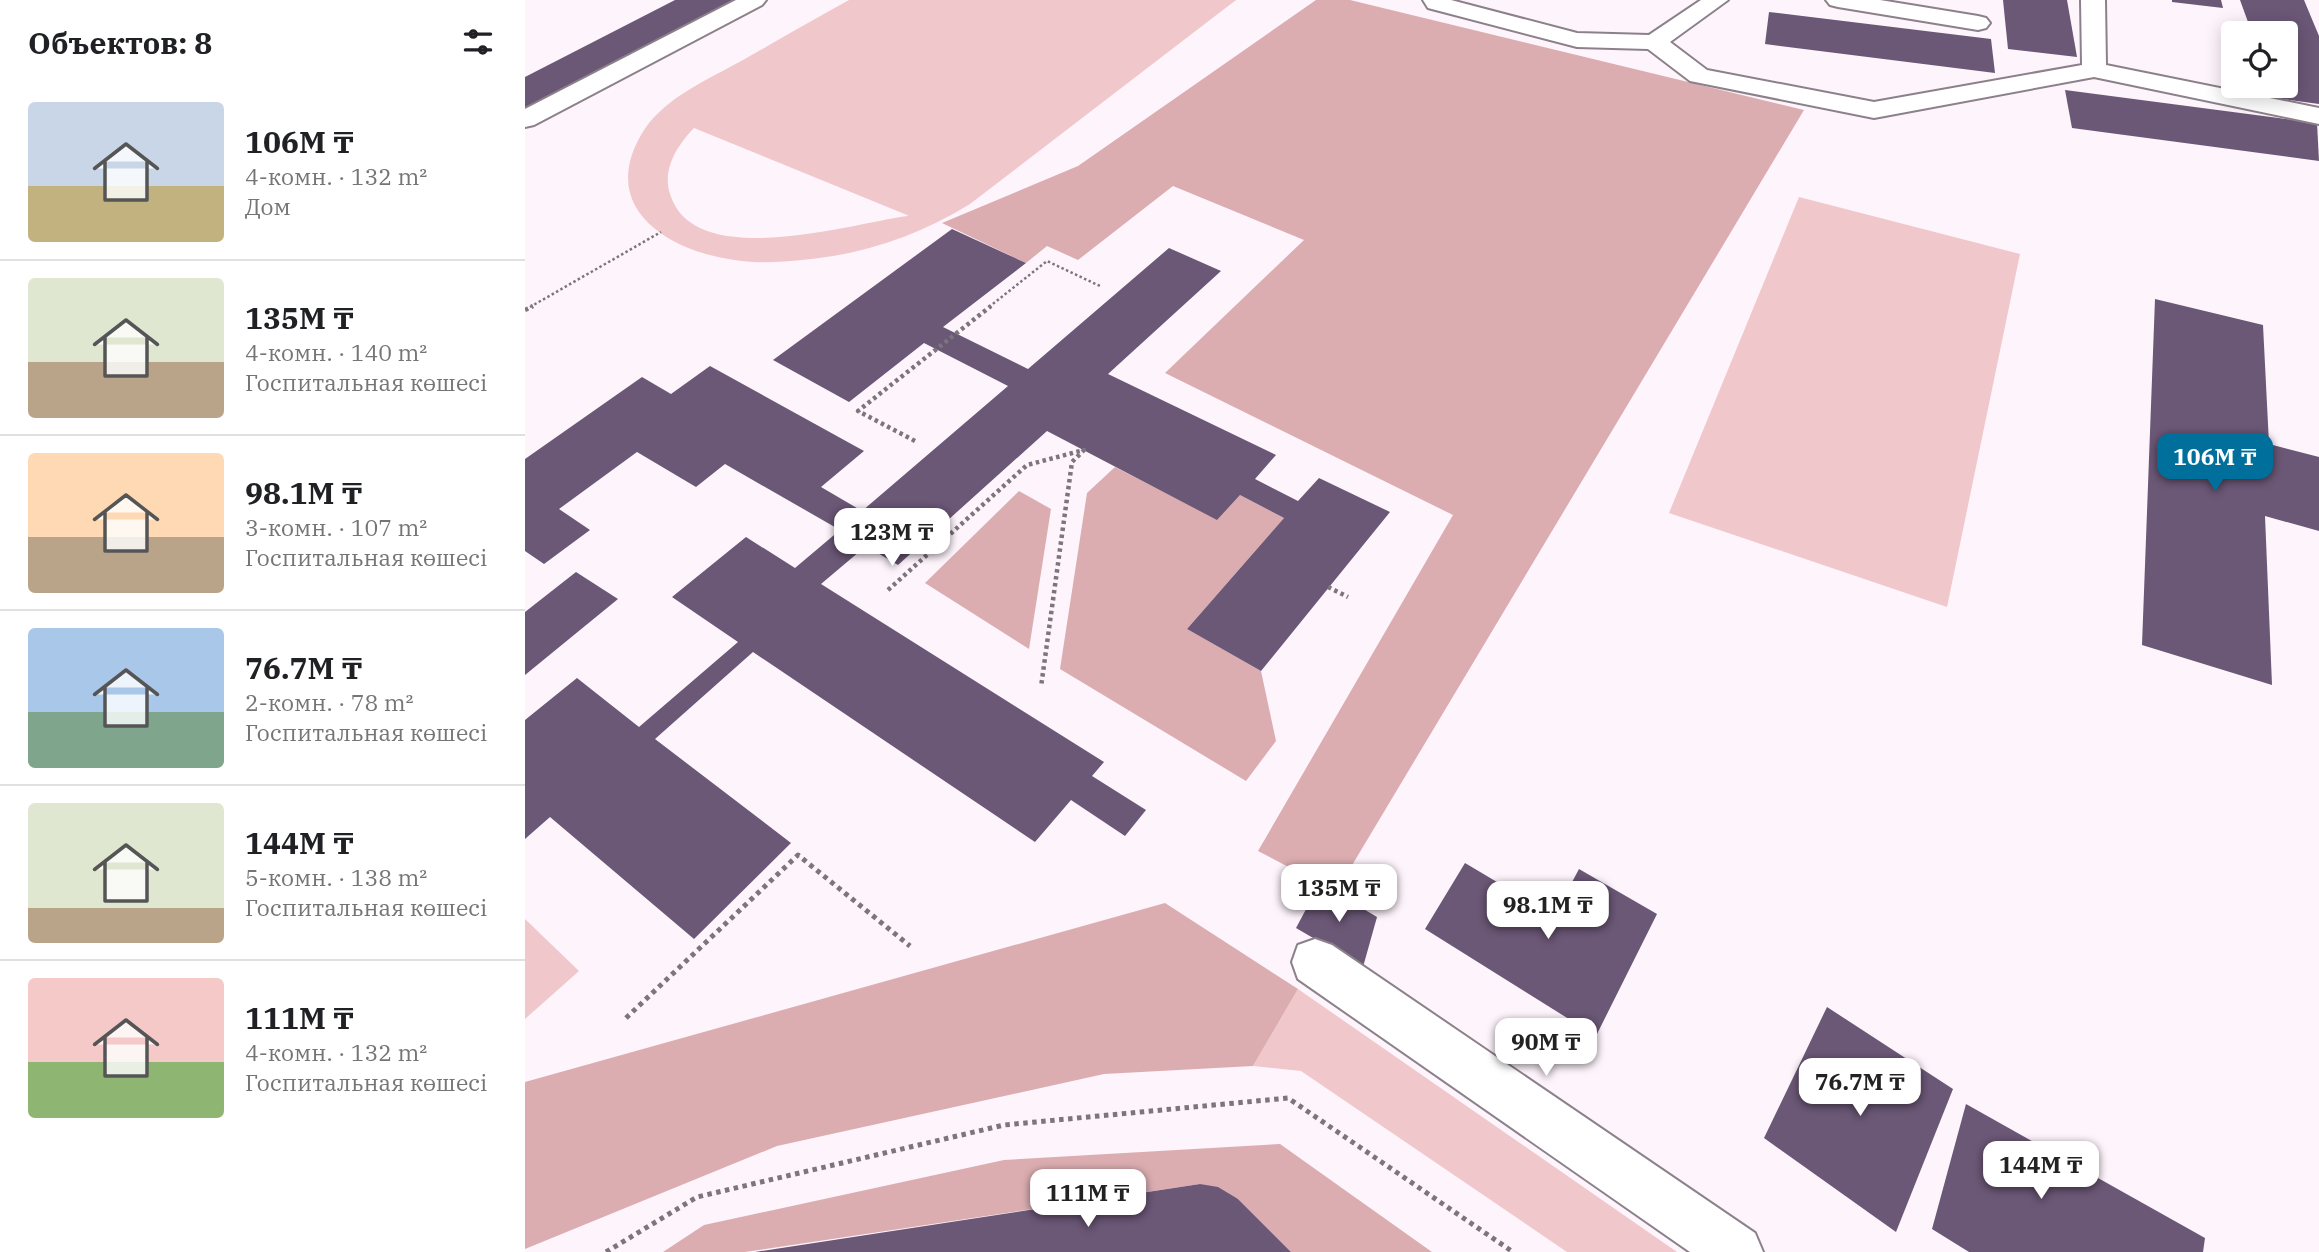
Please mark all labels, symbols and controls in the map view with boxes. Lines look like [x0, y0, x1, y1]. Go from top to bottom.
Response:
map controls [2221, 21, 2298, 98]
button: locate [2221, 21, 2298, 98]
text: Объектов: 8 [28, 23, 212, 62]
icon: filters [459, 23, 497, 61]
text: 106M ₸ [245, 122, 354, 161]
icon: home [84, 130, 168, 214]
text: 4-комн. · 132 m² [245, 161, 427, 191]
text: Дом [245, 191, 291, 221]
text: 135M ₸ [245, 298, 354, 337]
icon: home [84, 306, 168, 390]
text: 4-комн. · 140 m² [245, 337, 427, 367]
text: Госпитальная көшесі [245, 367, 487, 397]
pin: 106M ₸ [2158, 434, 2272, 493]
text: 106M ₸ [2173, 441, 2257, 471]
text: 98.1M ₸ [245, 473, 363, 512]
icon: home [84, 481, 168, 565]
pin: 123M ₸ [835, 508, 949, 568]
text: 3-комн. · 107 m² [245, 512, 427, 542]
text: 123M ₸ [850, 516, 934, 546]
text: Госпитальная көшесі [245, 542, 487, 572]
text: 76.7M ₸ [245, 648, 363, 687]
icon: home [84, 656, 168, 740]
text: 2-комн. · 78 m² [245, 687, 414, 717]
text: Госпитальная көшесі [245, 717, 487, 747]
text: 144M ₸ [245, 823, 354, 862]
icon: home [84, 831, 168, 915]
text: 5-комн. · 138 m² [245, 862, 427, 892]
pin: 135M ₸ [1282, 864, 1396, 924]
text: 135M ₸ [1297, 872, 1381, 902]
pin: 98.1M ₸ [1483, 881, 1613, 941]
text: 98.1M ₸ [1503, 889, 1593, 919]
text: Госпитальная көшесі [245, 892, 487, 922]
text: 111M ₸ [245, 998, 354, 1037]
icon: home [84, 1006, 168, 1090]
pin: 90M ₸ [1497, 1018, 1595, 1078]
text: 90M ₸ [1511, 1026, 1581, 1056]
text: 4-комн. · 132 m² [245, 1037, 427, 1067]
pin: 76.7M ₸ [1795, 1058, 1925, 1118]
text: 76.7M ₸ [1815, 1066, 1905, 1096]
text: Госпитальная көшесі [245, 1067, 487, 1097]
pin: 144M ₸ [1984, 1142, 2098, 1201]
text: 144M ₸ [1999, 1149, 2083, 1179]
pin: 111M ₸ [1031, 1170, 1145, 1229]
text: 111M ₸ [1046, 1177, 1130, 1207]

